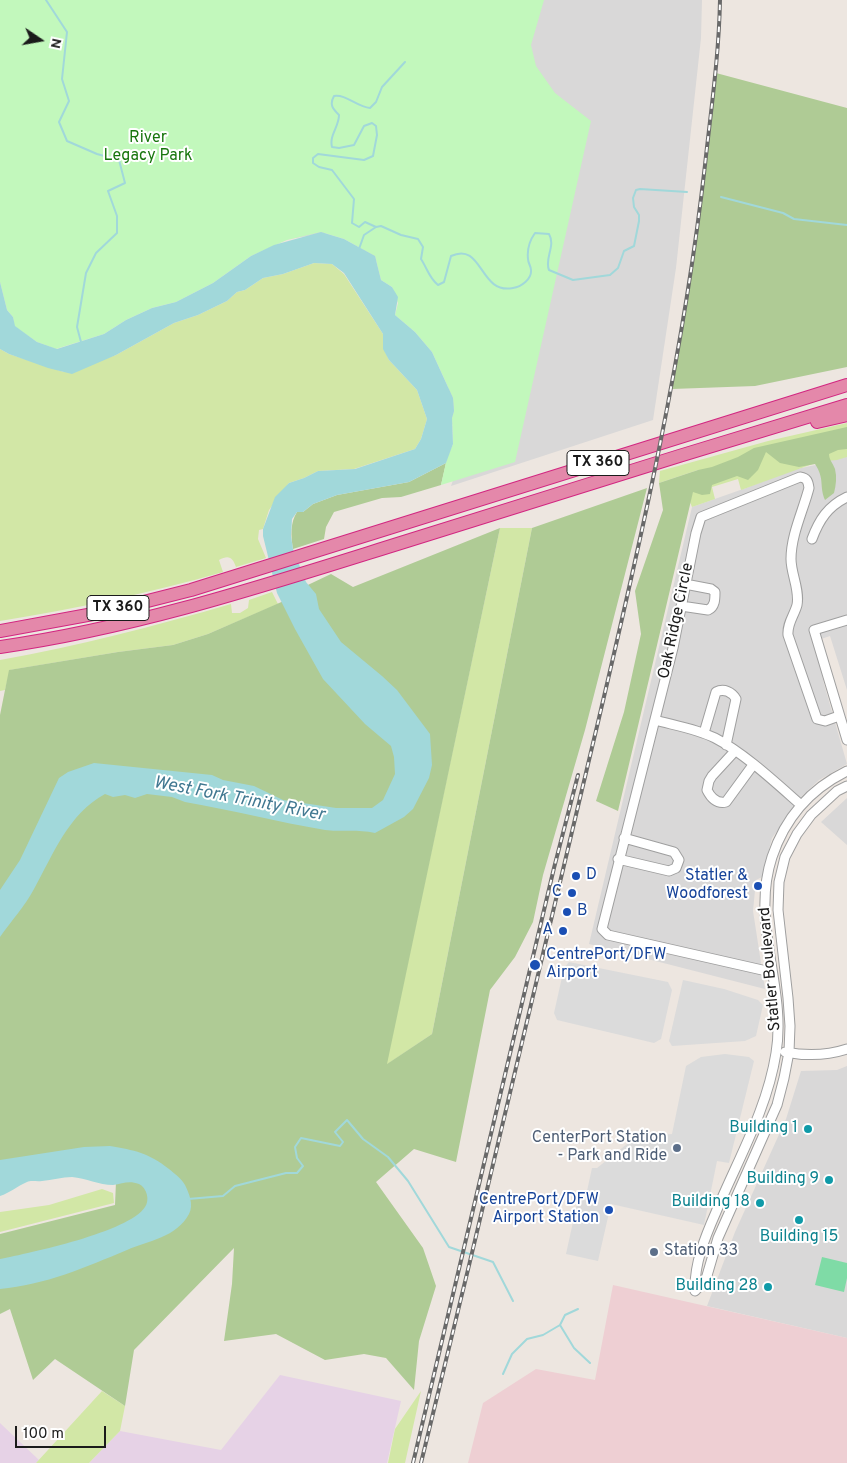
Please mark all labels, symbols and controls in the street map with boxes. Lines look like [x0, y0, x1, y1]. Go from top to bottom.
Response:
north arrow [15, 15, 65, 65]
text: N [46, 37, 65, 50]
park label: River Legacy Park [104, 129, 192, 167]
road number: TX 360 [567, 450, 629, 476]
street label: Oak Ridge Circle [655, 561, 699, 681]
road number: TX 360 [87, 596, 149, 620]
water label: West Fork Trinity River [152, 773, 326, 827]
place label: D [586, 866, 597, 886]
place label: Statler & Woodforest [666, 867, 748, 905]
marker: D [570, 870, 582, 882]
marker: Statler & Woodforest [752, 880, 764, 892]
place label: C [552, 883, 562, 903]
marker: C [566, 887, 578, 899]
place label: B [577, 902, 587, 922]
marker: B [561, 906, 573, 918]
street label: Statler Boulevard [756, 906, 786, 1032]
place label: A [542, 921, 553, 941]
marker: A [557, 925, 569, 937]
place label: CentrePort/DFW Airport [546, 946, 666, 984]
marker: CentrePort/DFW Airport [528, 958, 542, 972]
place label: Building 1 [729, 1119, 798, 1139]
marker: Building 1 [802, 1123, 814, 1135]
place label: CenterPort Station - Park and Ride [532, 1129, 667, 1167]
marker: CenterPort Station - Park and Ride [671, 1142, 683, 1154]
place label: Building 9 [747, 1170, 819, 1190]
marker: Building 9 [823, 1174, 835, 1186]
place label: CentrePort/DFW Airport Station [479, 1191, 599, 1229]
place label: Building 18 [671, 1193, 750, 1213]
marker: Building 18 [754, 1197, 766, 1209]
marker: CentrePort/DFW Airport Station [603, 1204, 615, 1216]
marker: Building 15 [793, 1214, 805, 1226]
place label: Building 15 [760, 1228, 838, 1248]
place label: Station 33 [664, 1242, 738, 1262]
marker: Station 33 [648, 1246, 660, 1258]
place label: Building 28 [676, 1277, 758, 1297]
marker: Building 28 [762, 1281, 774, 1293]
scale bar [18, 1416, 109, 1448]
text: 100 m [23, 1425, 64, 1444]

